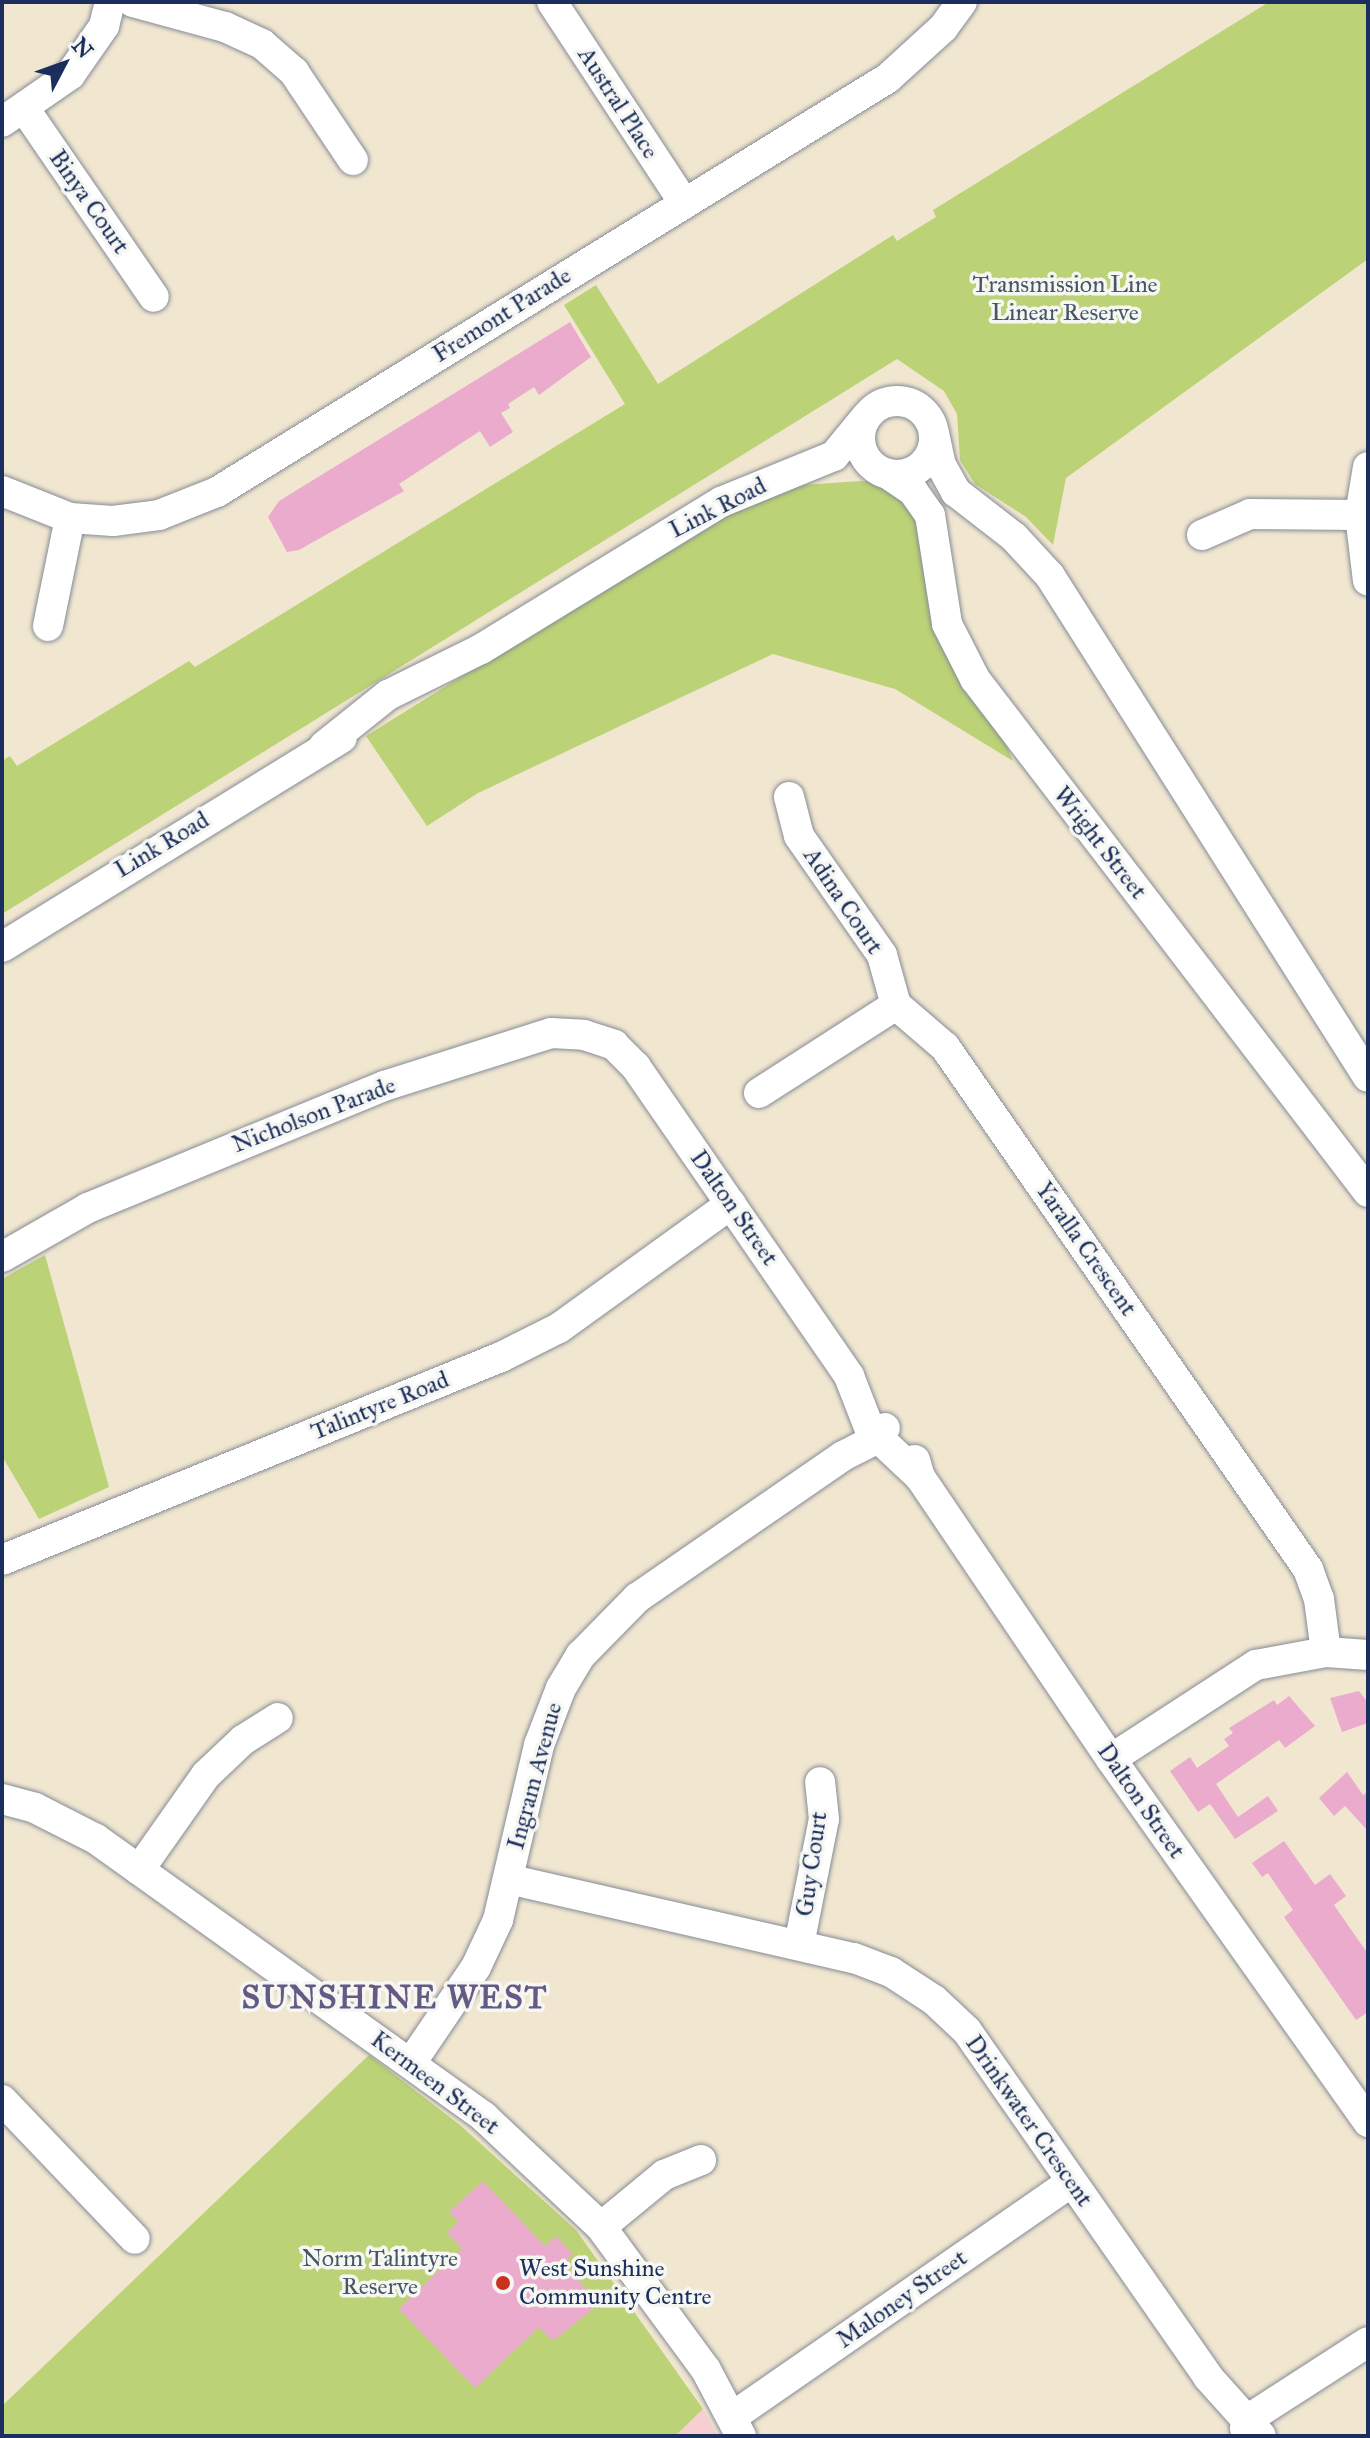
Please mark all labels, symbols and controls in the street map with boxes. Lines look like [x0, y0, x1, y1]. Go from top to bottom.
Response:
north arrow [24, 24, 104, 104]
text: N [66, 32, 99, 64]
street label: Austral Place [571, 42, 665, 164]
street label: Binya Court [43, 144, 135, 260]
street label: Fremont Parade [428, 261, 576, 369]
park label: Transmission Line Linear Reserve [972, 271, 1158, 327]
street label: Link Road [665, 471, 771, 545]
street label: Wright Street [1047, 781, 1153, 905]
street label: Link Road [110, 806, 214, 884]
street label: Adina Court [797, 842, 889, 960]
street label: Nicholson Parade [228, 1071, 400, 1159]
street label: Dalton Street [684, 1145, 784, 1271]
street label: Yaralla Crescent [1029, 1177, 1143, 1321]
street label: Talintyre Road [307, 1365, 453, 1447]
street label: Ingram Avenue [502, 1699, 568, 1853]
street label: Dalton Street [1091, 1738, 1191, 1864]
street label: Guy Court [790, 1810, 834, 1918]
district label: SUNSHINE WEST [242, 1979, 548, 2017]
street label: Kermeen Street [365, 2025, 505, 2141]
street label: Drinkwater Crescent [959, 2030, 1099, 2212]
street label: Maloney Street [831, 2243, 973, 2355]
park label: Norm Talintyre Reserve [302, 2245, 458, 2301]
place label: West Sunshine Community Centre [519, 2255, 711, 2311]
marker: West Sunshine Community Centre [494, 2274, 512, 2292]

